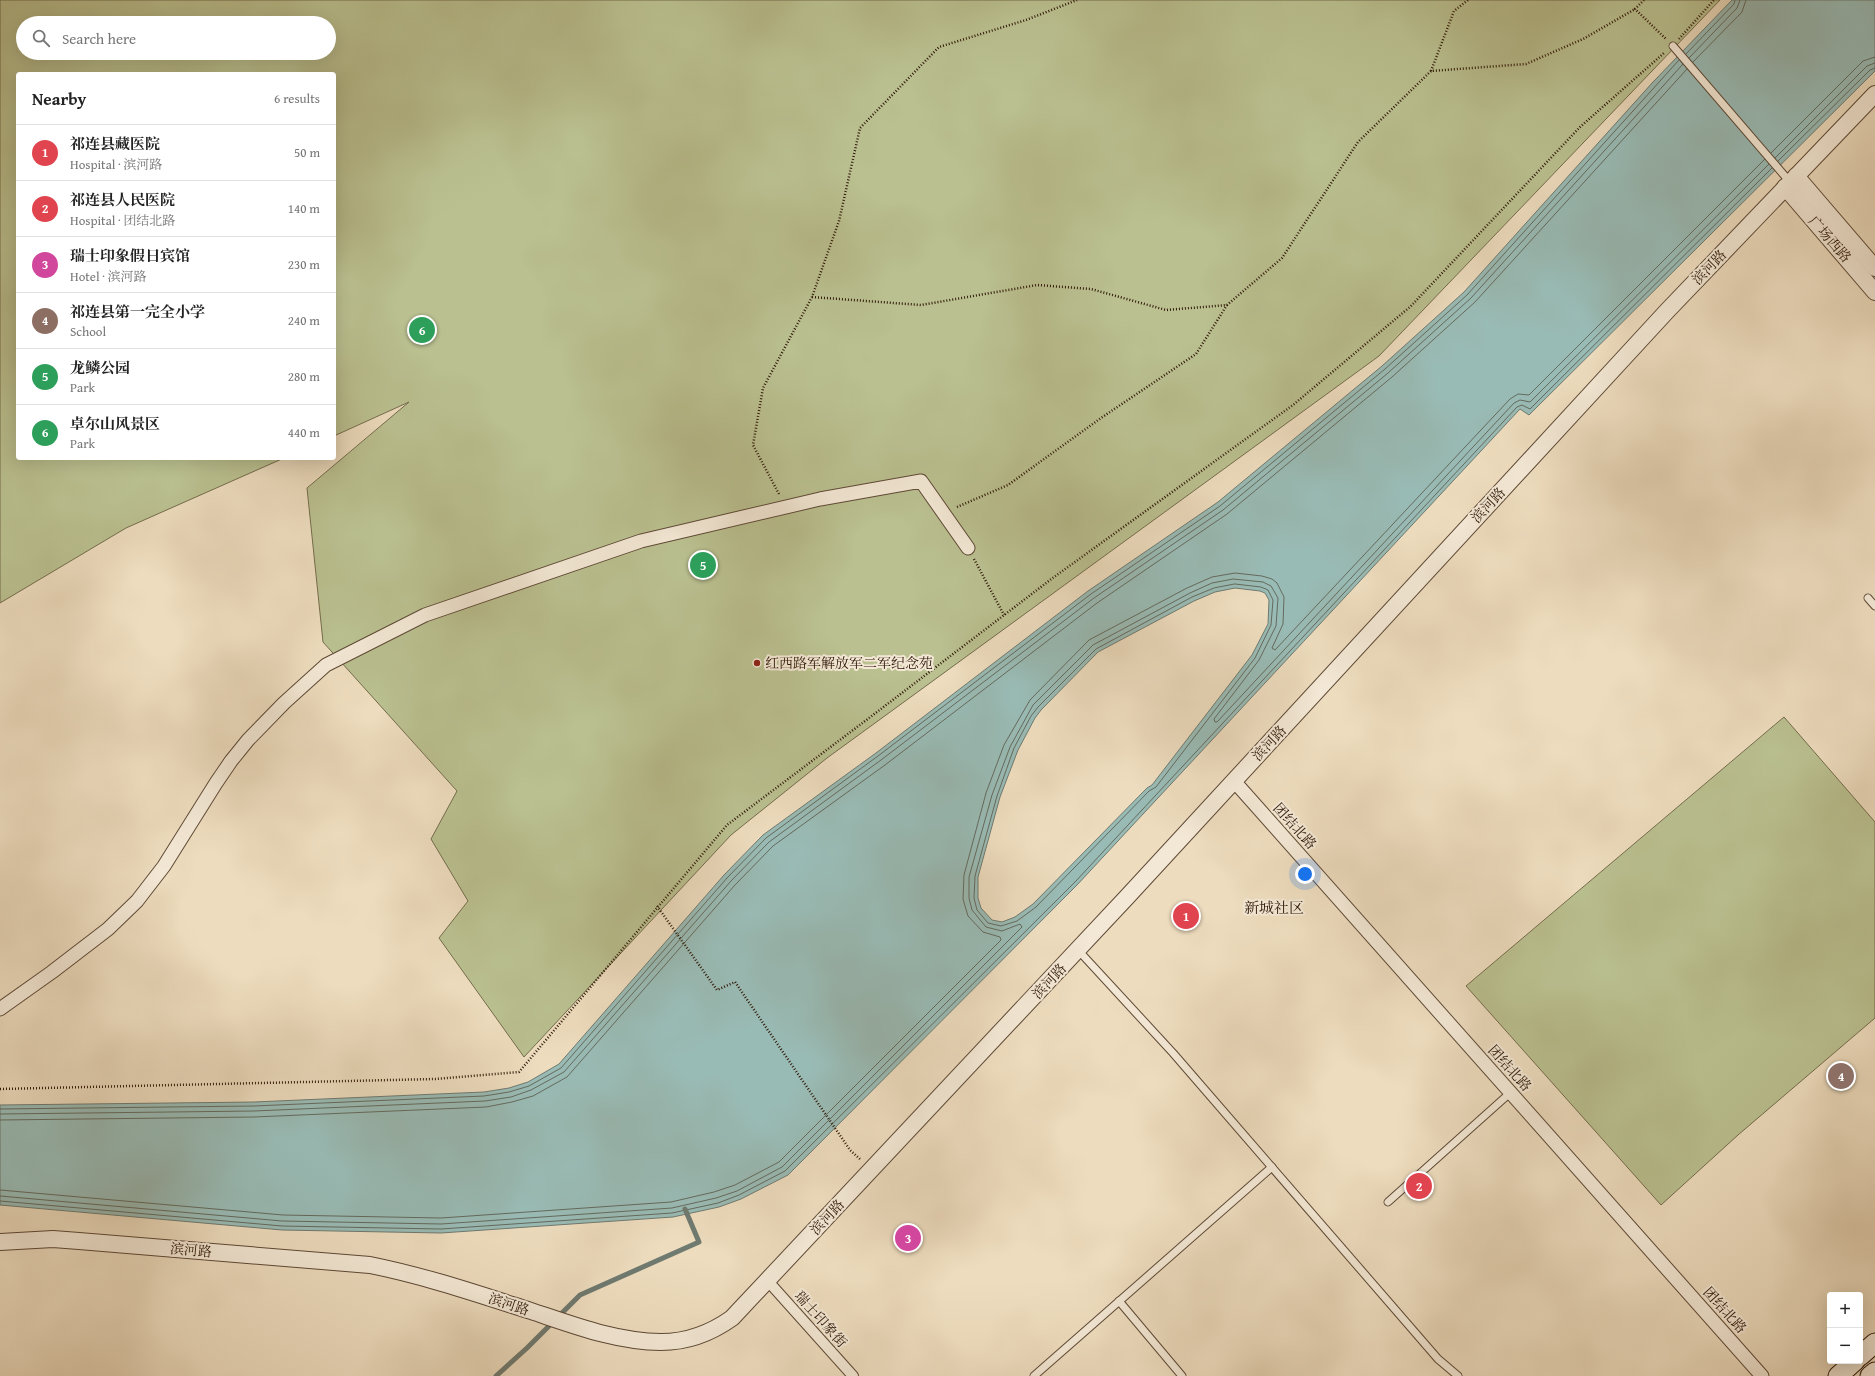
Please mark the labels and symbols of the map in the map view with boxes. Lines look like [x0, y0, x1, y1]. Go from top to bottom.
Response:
street label: 广场西路 [1804, 211, 1856, 267]
street label: 滨河路 [1687, 245, 1731, 289]
pin: 6 [409, 315, 435, 345]
street label: 滨河路 [1466, 483, 1510, 527]
pin: 5 [690, 550, 716, 580]
place label: 红西路军解放军二军纪念苑 [765, 653, 933, 673]
marker: 红西路军解放军二军纪念苑 [752, 658, 762, 668]
street label: 滨河路 [1247, 721, 1291, 765]
street label: 团结北路 [1269, 799, 1321, 853]
your location [1295, 864, 1315, 884]
district label: 新城社区 [1244, 897, 1304, 918]
pin: 1 [1173, 901, 1199, 931]
street label: 滨河路 [1027, 959, 1071, 1003]
street label: 团结北路 [1484, 1041, 1536, 1095]
pin: 4 [1828, 1061, 1854, 1091]
pin: 2 [1406, 1171, 1432, 1201]
street label: 滨河路 [805, 1195, 849, 1239]
pin: 3 [895, 1223, 921, 1253]
street label: 滨河路 [169, 1238, 213, 1262]
street label: 团结北路 [1699, 1283, 1751, 1337]
street label: 瑞士印象街 [790, 1286, 852, 1352]
street label: 滨河路 [486, 1288, 532, 1320]

